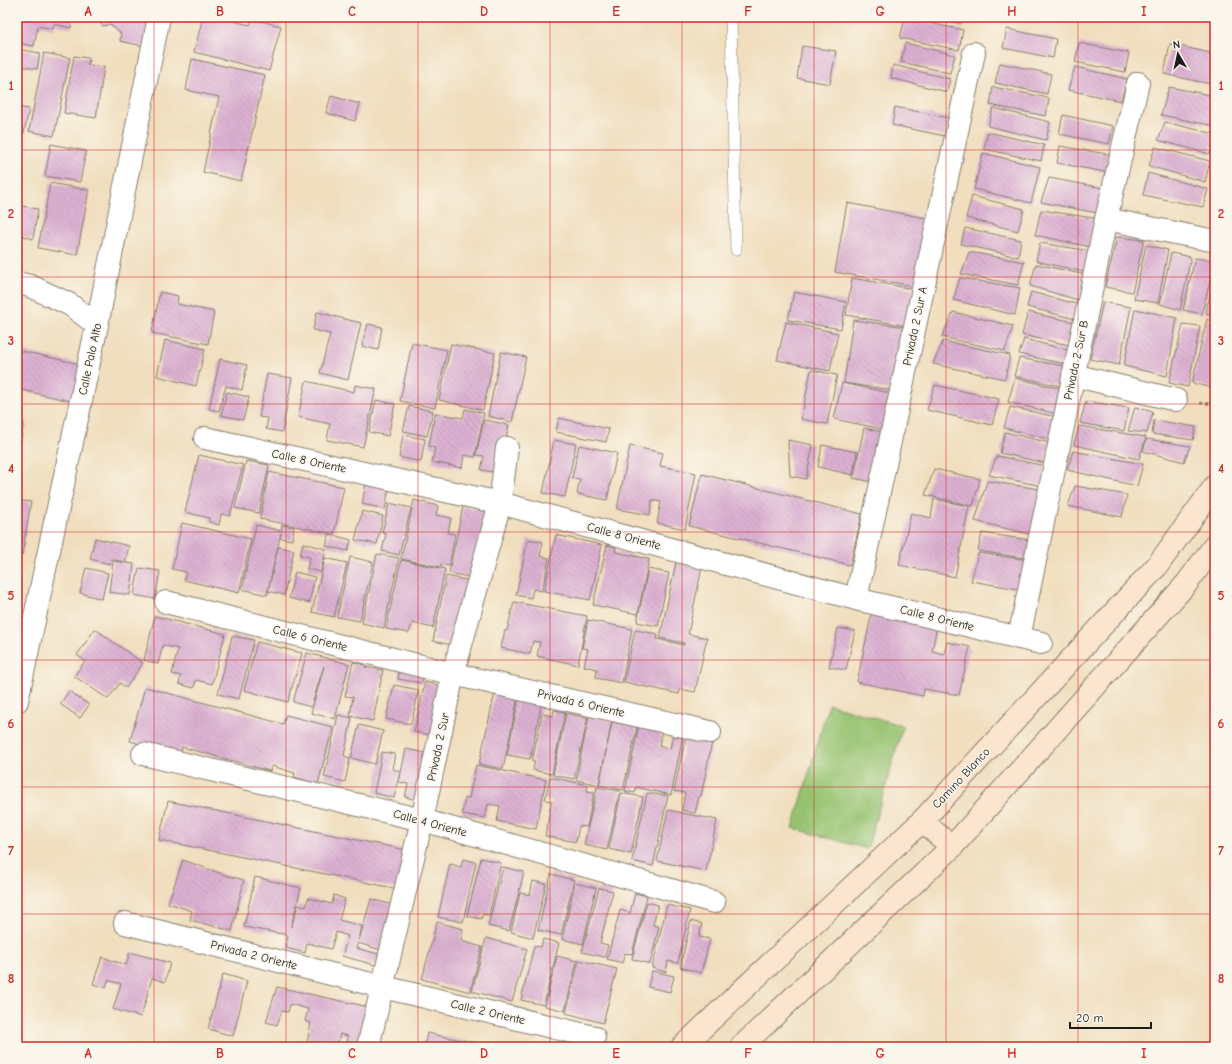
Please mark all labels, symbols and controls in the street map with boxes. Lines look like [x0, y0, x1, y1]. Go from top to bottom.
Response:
text: A [84, 4, 92, 19]
text: B [216, 4, 224, 19]
text: C [348, 4, 356, 19]
text: D [480, 4, 488, 19]
text: E [612, 4, 620, 19]
text: F [744, 4, 752, 19]
text: G [875, 4, 885, 19]
text: H [1007, 4, 1017, 19]
text: I [1141, 4, 1147, 19]
north arrow [1158, 34, 1198, 74]
text: N [1172, 38, 1181, 52]
text: 1 [8, 78, 14, 93]
text: 1 [1218, 78, 1224, 93]
text: 2 [8, 206, 14, 221]
text: 2 [1218, 206, 1224, 221]
street label: Privada 2 Sur A [900, 285, 930, 367]
street label: Privada 2 Sur B [1061, 319, 1091, 401]
street label: Calle Palo Alto [76, 322, 104, 396]
text: 3 [8, 333, 14, 348]
text: 3 [1218, 333, 1224, 348]
street label: Calle 8 Oriente [270, 446, 348, 476]
text: 4 [8, 461, 14, 476]
text: 4 [1218, 461, 1224, 476]
street label: Calle 8 Oriente [585, 519, 663, 553]
text: 5 [8, 588, 15, 603]
text: 5 [1218, 588, 1225, 603]
street label: Calle 8 Oriente [898, 602, 976, 634]
street label: Calle 6 Oriente [271, 622, 349, 654]
street label: Privada 6 Oriente [536, 686, 626, 720]
street label: Privada 2 Sur [424, 711, 452, 782]
text: 6 [8, 716, 15, 731]
text: 6 [1218, 716, 1225, 731]
street label: Camino Blanco [929, 745, 993, 811]
street label: Calle 4 Oriente [392, 806, 468, 840]
text: 7 [8, 843, 14, 858]
text: 7 [1218, 843, 1224, 858]
street label: Privada 2 Oriente [209, 937, 299, 973]
text: 8 [8, 971, 14, 986]
text: 8 [1218, 971, 1224, 986]
street label: Calle 2 Oriente [449, 997, 527, 1027]
scale bar [1070, 1004, 1151, 1030]
text: 20 m [1076, 1011, 1104, 1025]
text: A [84, 1046, 92, 1061]
text: B [216, 1046, 224, 1061]
text: C [348, 1046, 356, 1061]
text: D [480, 1046, 488, 1061]
text: E [612, 1046, 620, 1061]
text: F [744, 1046, 752, 1061]
text: G [875, 1046, 885, 1061]
text: H [1007, 1046, 1017, 1061]
text: I [1141, 1046, 1147, 1061]

